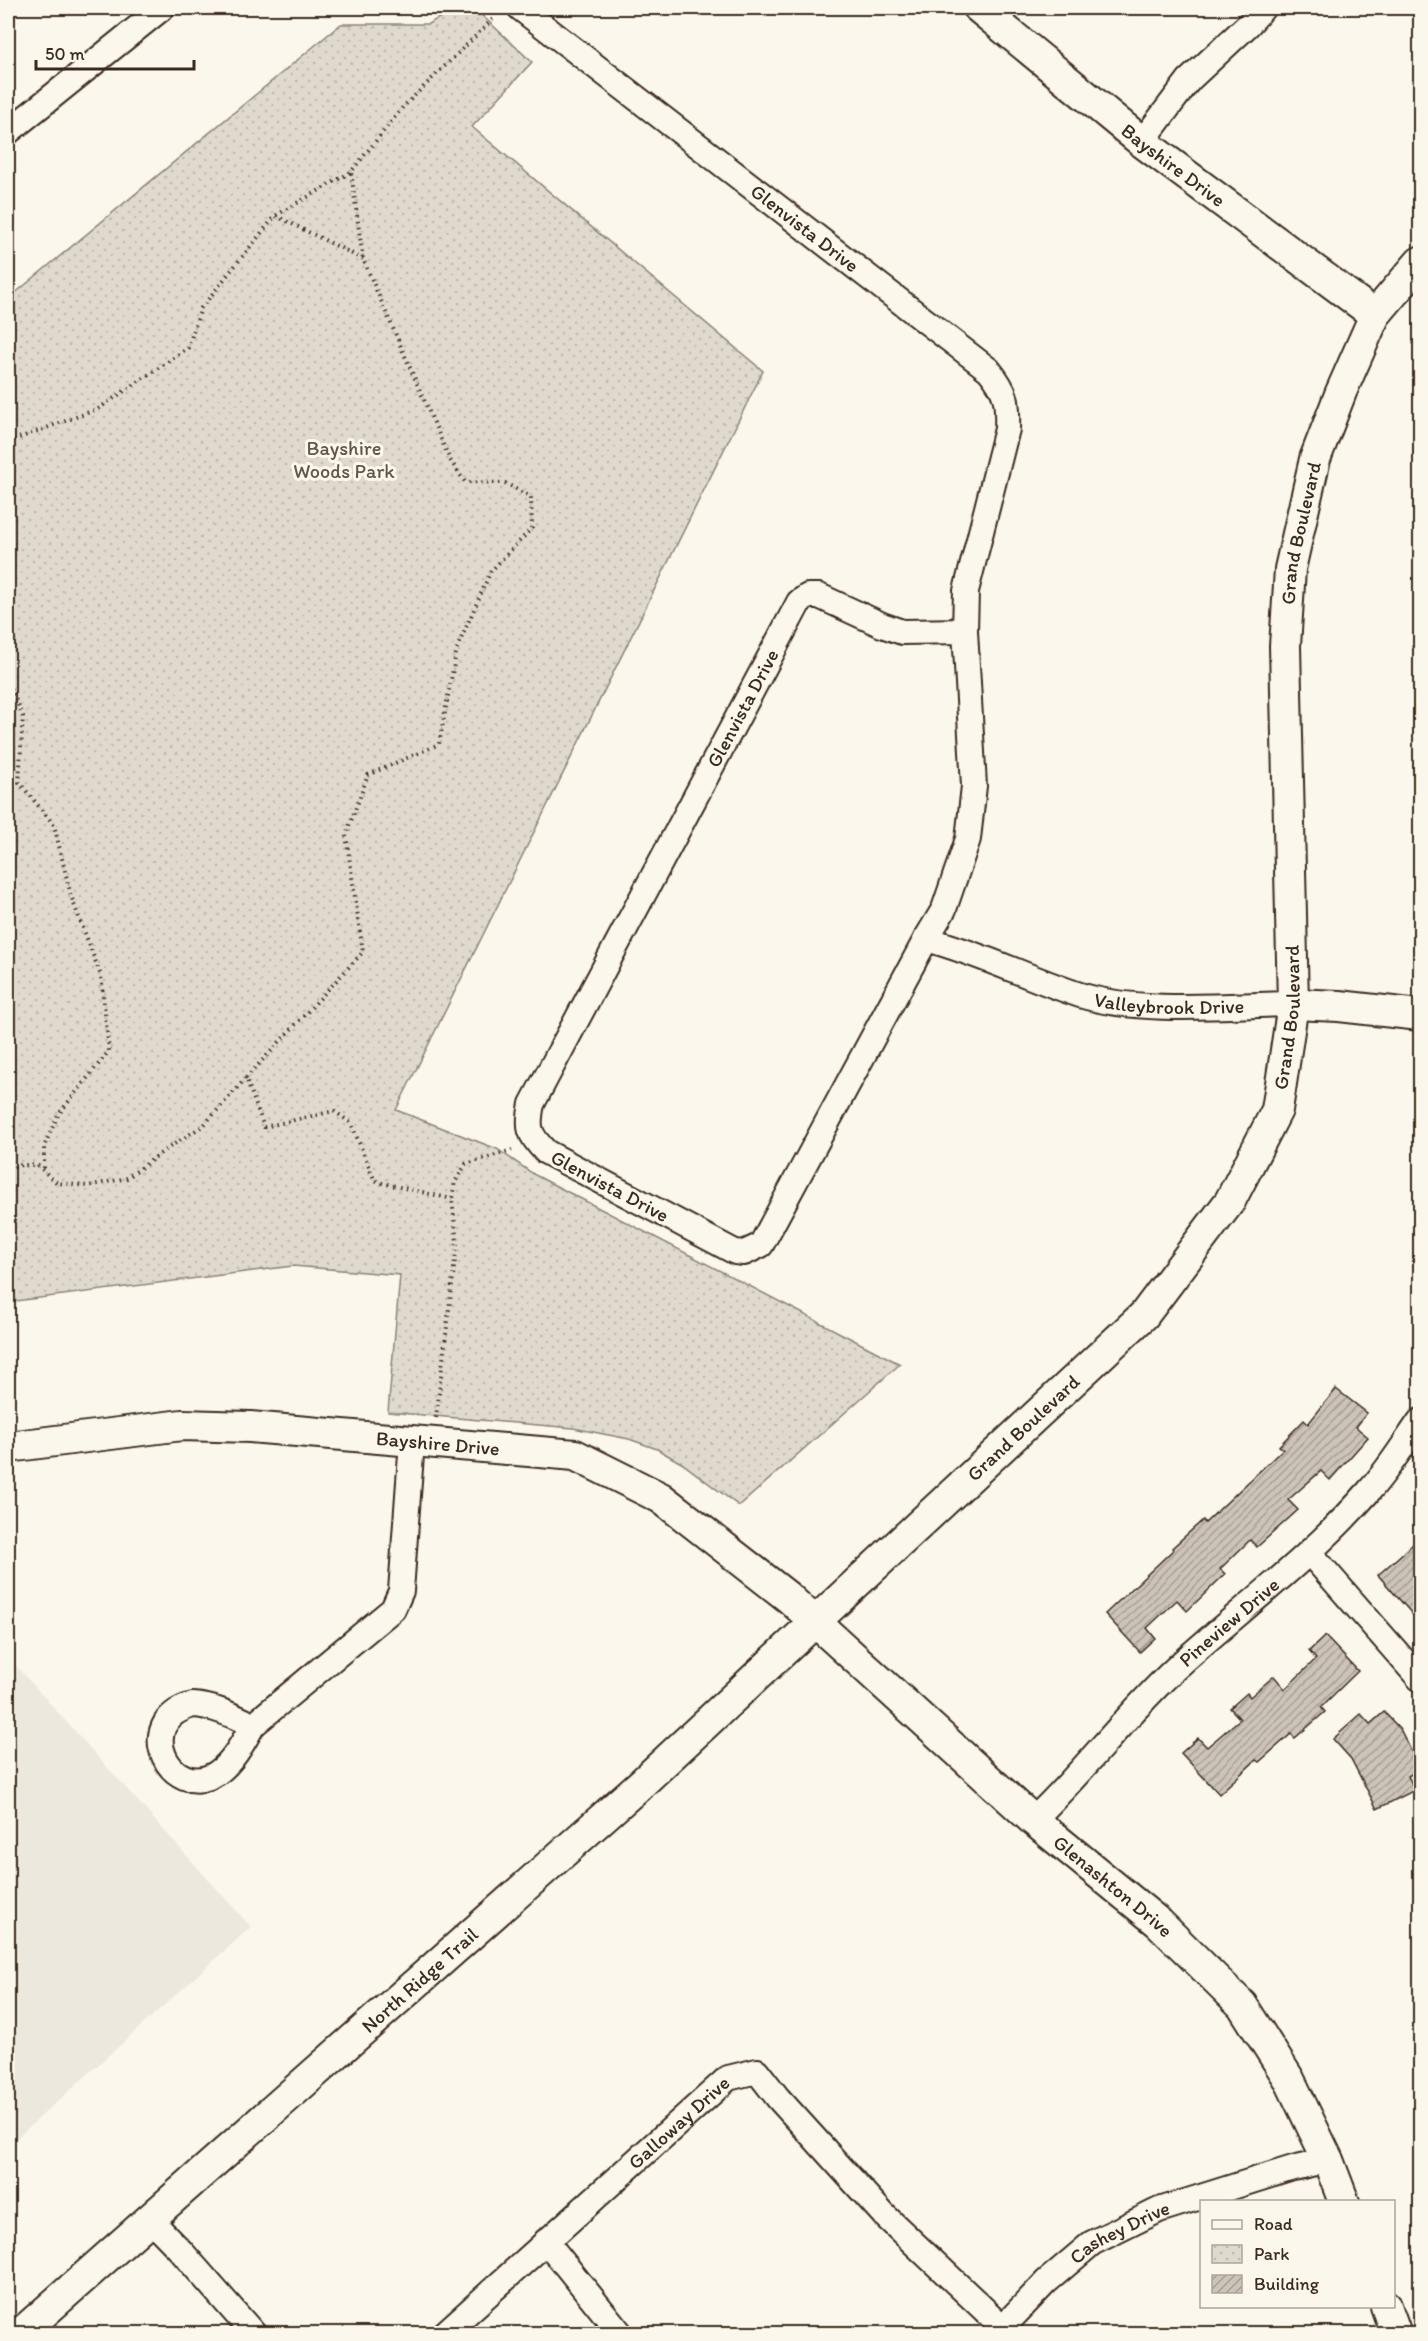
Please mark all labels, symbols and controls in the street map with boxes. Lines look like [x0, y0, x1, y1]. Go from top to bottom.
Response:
scale bar [36, 33, 194, 71]
text: 50 m [45, 43, 85, 65]
street label: Bayshire Drive [1117, 118, 1230, 212]
street label: Glenvista Drive [746, 179, 864, 277]
park label: Bayshire Woods Park [293, 436, 395, 483]
street label: Grand Boulevard [1276, 459, 1326, 605]
street label: Glenvista Drive [701, 645, 784, 771]
street label: Grand Boulevard [1268, 945, 1305, 1091]
street label: Valleybrook Drive [1092, 987, 1245, 1019]
street label: Glenvista Drive [547, 1145, 673, 1227]
street label: Grand Boulevard [962, 1369, 1085, 1486]
street label: Bayshire Drive [375, 1426, 501, 1460]
street label: Pineview Drive [1174, 1572, 1284, 1672]
street label: Glenashton Drive [1049, 1830, 1178, 1942]
street label: North Ridge Trail [357, 1922, 483, 2038]
street label: Galloway Drive [623, 2071, 734, 2174]
street label: Cashey Drive [1064, 2195, 1172, 2269]
legend [1200, 2200, 1395, 2308]
text: Road [1254, 2213, 1293, 2235]
text: Park [1254, 2243, 1289, 2265]
text: Building [1254, 2273, 1320, 2295]

